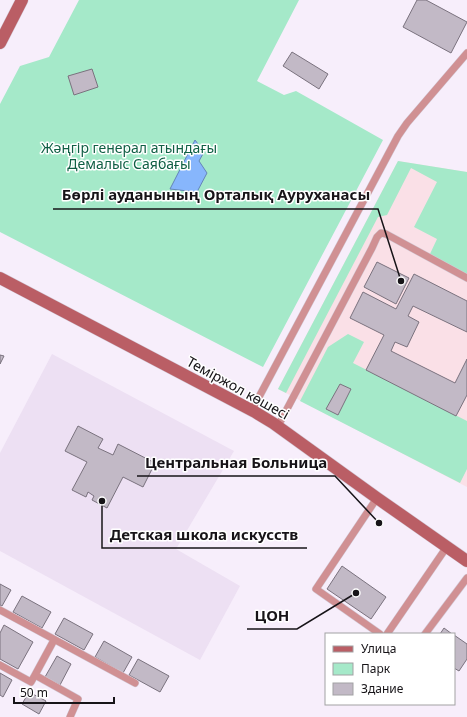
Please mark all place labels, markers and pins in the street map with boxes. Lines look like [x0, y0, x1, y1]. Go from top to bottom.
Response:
callout: Бөрлі ауданының Орталық Ауруханасы [53, 182, 378, 209]
callout: Центральная Больница [137, 449, 335, 476]
callout: Детская школа искусств [102, 521, 307, 548]
callout: ЦОН [247, 602, 297, 629]

